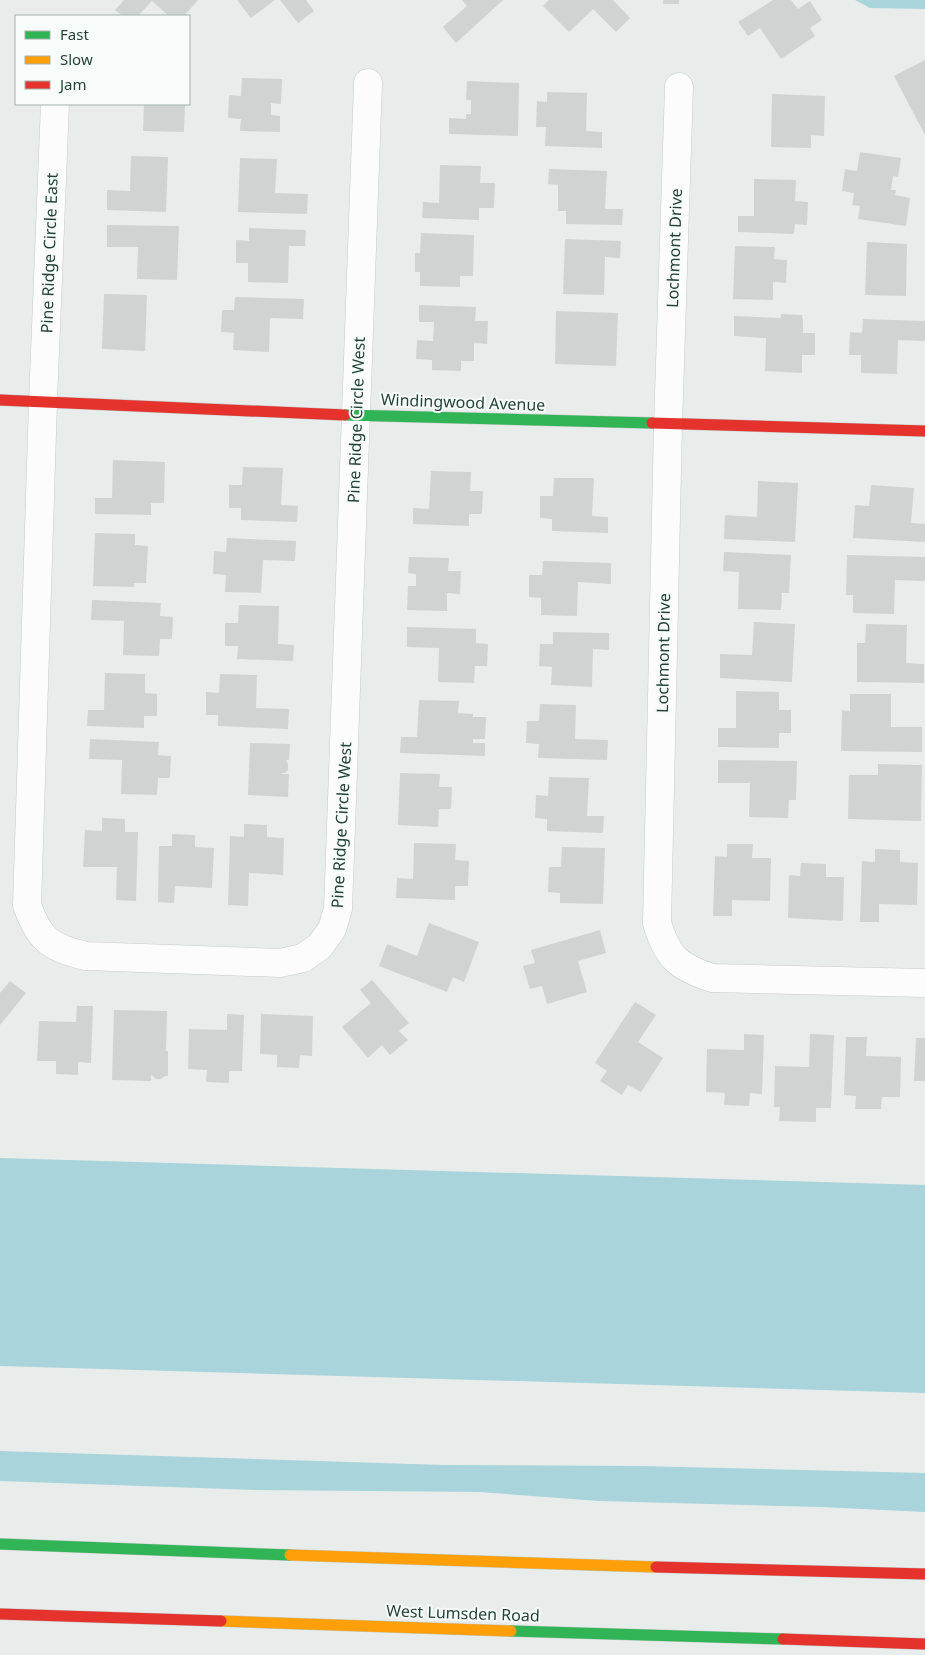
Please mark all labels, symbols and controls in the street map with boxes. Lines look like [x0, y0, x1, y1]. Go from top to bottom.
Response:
legend [15, 15, 190, 105]
text: Fast [60, 24, 89, 44]
text: Slow [60, 49, 93, 69]
text: Jam [58, 74, 87, 94]
street label: Pine Ridge Circle East [35, 172, 63, 334]
street label: Lochmont Drive [661, 188, 687, 308]
street label: Pine Ridge Circle West [342, 336, 370, 504]
street label: Windingwood Avenue [380, 388, 546, 416]
street label: Lochmont Drive [651, 593, 675, 713]
street label: Pine Ridge Circle West [326, 741, 356, 909]
street label: West Lumsden Road [386, 1599, 540, 1627]

